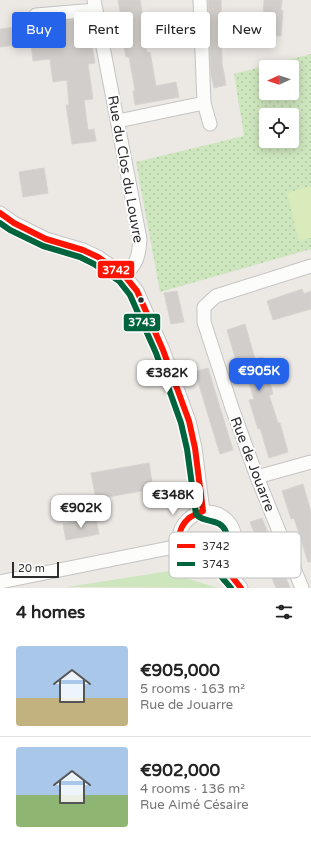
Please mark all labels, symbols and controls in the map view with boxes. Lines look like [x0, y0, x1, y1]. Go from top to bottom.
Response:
chip: Buy [12, 12, 66, 48]
chip: Rent [74, 12, 133, 48]
chip: Filters [141, 12, 210, 48]
chip: New [218, 12, 276, 48]
north arrow [259, 60, 299, 100]
map controls [259, 60, 299, 148]
street label: Rue du Clos du Louvre [104, 94, 147, 244]
button: locate [259, 108, 299, 148]
line badge: 3742 [97, 260, 135, 279]
text: 3742 [102, 264, 130, 277]
unlabelled marker [136, 295, 146, 305]
line badge: 3743 [123, 313, 161, 332]
text: 3743 [128, 316, 156, 329]
pin: €905K [231, 358, 287, 392]
pin: €382K [139, 360, 195, 394]
text: €905K [238, 363, 280, 379]
text: €382K [146, 365, 188, 381]
street label: Rue de Jouarre [227, 414, 278, 514]
pin: €348K [145, 482, 201, 516]
text: €348K [152, 487, 194, 503]
pin: €902K [53, 495, 109, 529]
text: €902K [60, 500, 102, 516]
legend [169, 532, 301, 578]
text: 3742 [202, 540, 230, 553]
text: 3743 [202, 558, 230, 571]
scale bar [12, 560, 59, 579]
text: 20 m [18, 562, 45, 575]
icon: filters [273, 601, 295, 623]
text: 4 homes [16, 602, 85, 623]
text: €905,000 [140, 660, 220, 681]
icon: home [48, 662, 96, 710]
text: 5 rooms · 163 m² [140, 681, 245, 697]
text: Rue de Jouarre [140, 697, 233, 713]
text: €902,000 [140, 760, 220, 781]
icon: home [48, 763, 96, 811]
text: 4 rooms · 136 m² [140, 781, 245, 797]
text: Rue Aimé Césaire [140, 797, 249, 813]

